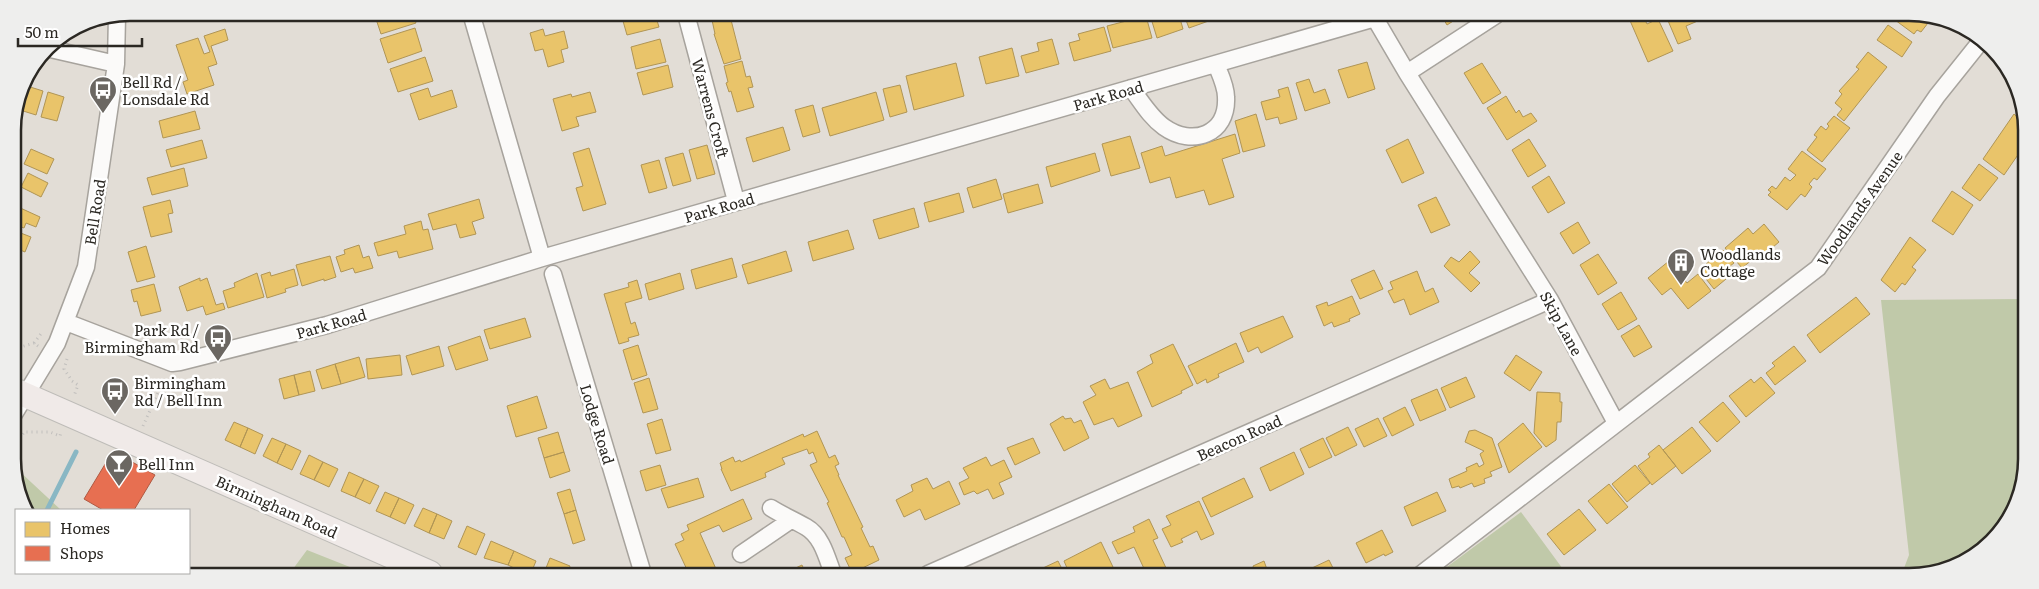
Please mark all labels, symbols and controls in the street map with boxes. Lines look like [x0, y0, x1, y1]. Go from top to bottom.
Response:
scale bar [18, 15, 141, 47]
text: 50 m [25, 20, 59, 43]
street label: Warrens Croft [687, 55, 735, 161]
place label: Bell Rd / Lonsdale Rd [122, 70, 209, 110]
street label: Park Road [1070, 74, 1146, 116]
bus stop icon: Bell Rd / Lonsdale Rd [88, 75, 118, 114]
street label: Woodlands Avenue [1811, 145, 1908, 270]
street label: Bell Road [77, 177, 111, 247]
street label: Park Road [681, 186, 757, 228]
place label: Woodlands Cottage [1700, 242, 1781, 282]
building icon: Woodlands Cottage [1666, 247, 1696, 286]
street label: Skip Lane [1535, 287, 1589, 360]
street label: Park Road [293, 302, 369, 344]
place label: Park Rd / Birmingham Rd [84, 318, 200, 358]
bus stop icon: Park Rd / Birmingham Rd [203, 323, 233, 362]
place label: Birmingham Rd / Bell Inn [134, 371, 227, 411]
bus stop icon: Birmingham Rd / Bell Inn [100, 376, 130, 415]
street label: Lodge Road [575, 381, 621, 467]
street label: Beacon Road [1193, 408, 1285, 466]
bar icon: Bell Inn [104, 448, 134, 487]
place label: Bell Inn [138, 452, 194, 475]
street label: Birmingham Road [212, 469, 342, 543]
legend [15, 509, 190, 574]
text: Homes [60, 516, 110, 539]
text: Shops [60, 541, 103, 564]

